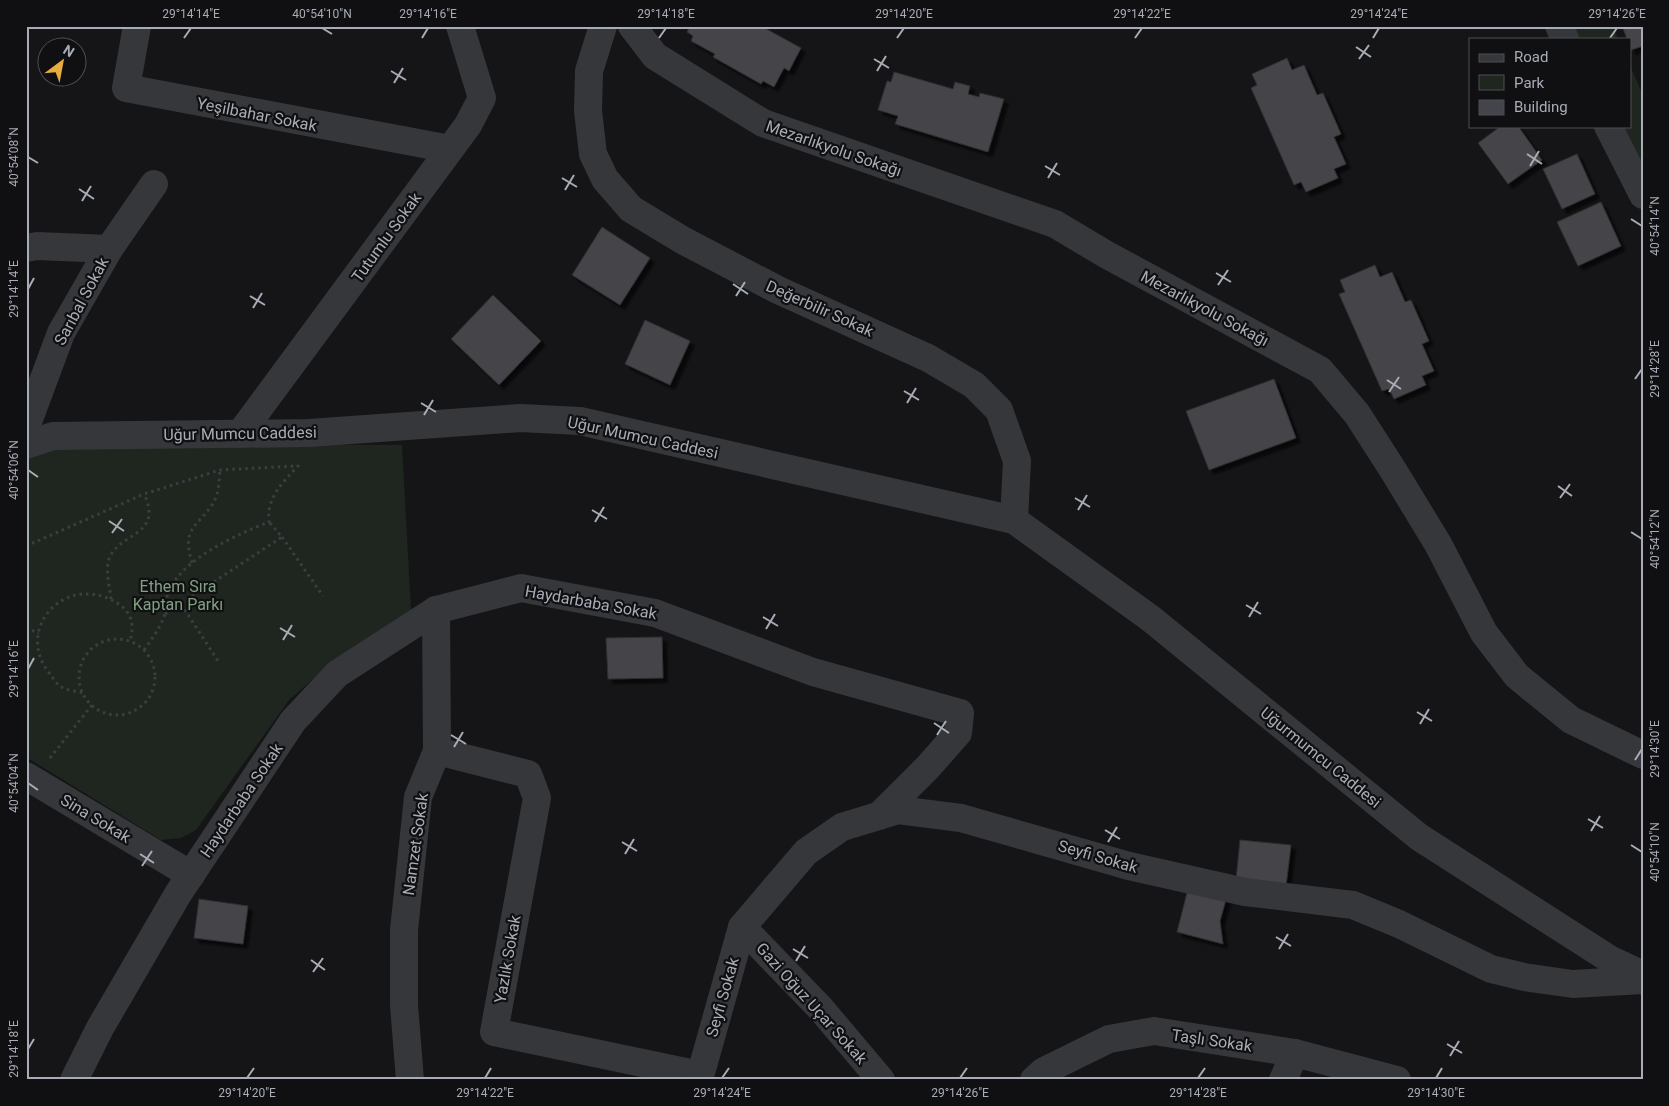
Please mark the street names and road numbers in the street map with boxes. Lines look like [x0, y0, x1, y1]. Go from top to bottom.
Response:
street label: Yeşilbahar Sokak [195, 94, 319, 136]
street label: Mezarlıkyolu Sokağı [764, 116, 904, 181]
street label: Tutumlu Sokak [348, 188, 426, 286]
street label: Sarıbal Sokak [50, 253, 113, 348]
street label: Mezarlıkyolu Sokağı [1138, 267, 1272, 350]
street label: Değerbilir Sokak [763, 276, 877, 341]
street label: Uğur Mumcu Caddesi [566, 412, 720, 463]
street label: Uğur Mumcu Caddesi [163, 423, 317, 444]
street label: Haydarbaba Sokak [524, 582, 659, 624]
street label: Uğurmumcu Caddesi [1257, 703, 1385, 812]
street label: Haydarbaba Sokak [196, 739, 287, 861]
street label: Sina Sokak [57, 790, 135, 847]
street label: Namzet Sokak [399, 791, 432, 896]
street label: Seyfi Sokak [1056, 836, 1141, 877]
street label: Yazlık Sokak [490, 913, 525, 1005]
street label: Gazi Oğuz Uçar Sokak [752, 939, 872, 1069]
street label: Seyfi Sokak [702, 954, 743, 1039]
street label: Taşlı Sokak [1171, 1025, 1254, 1056]

